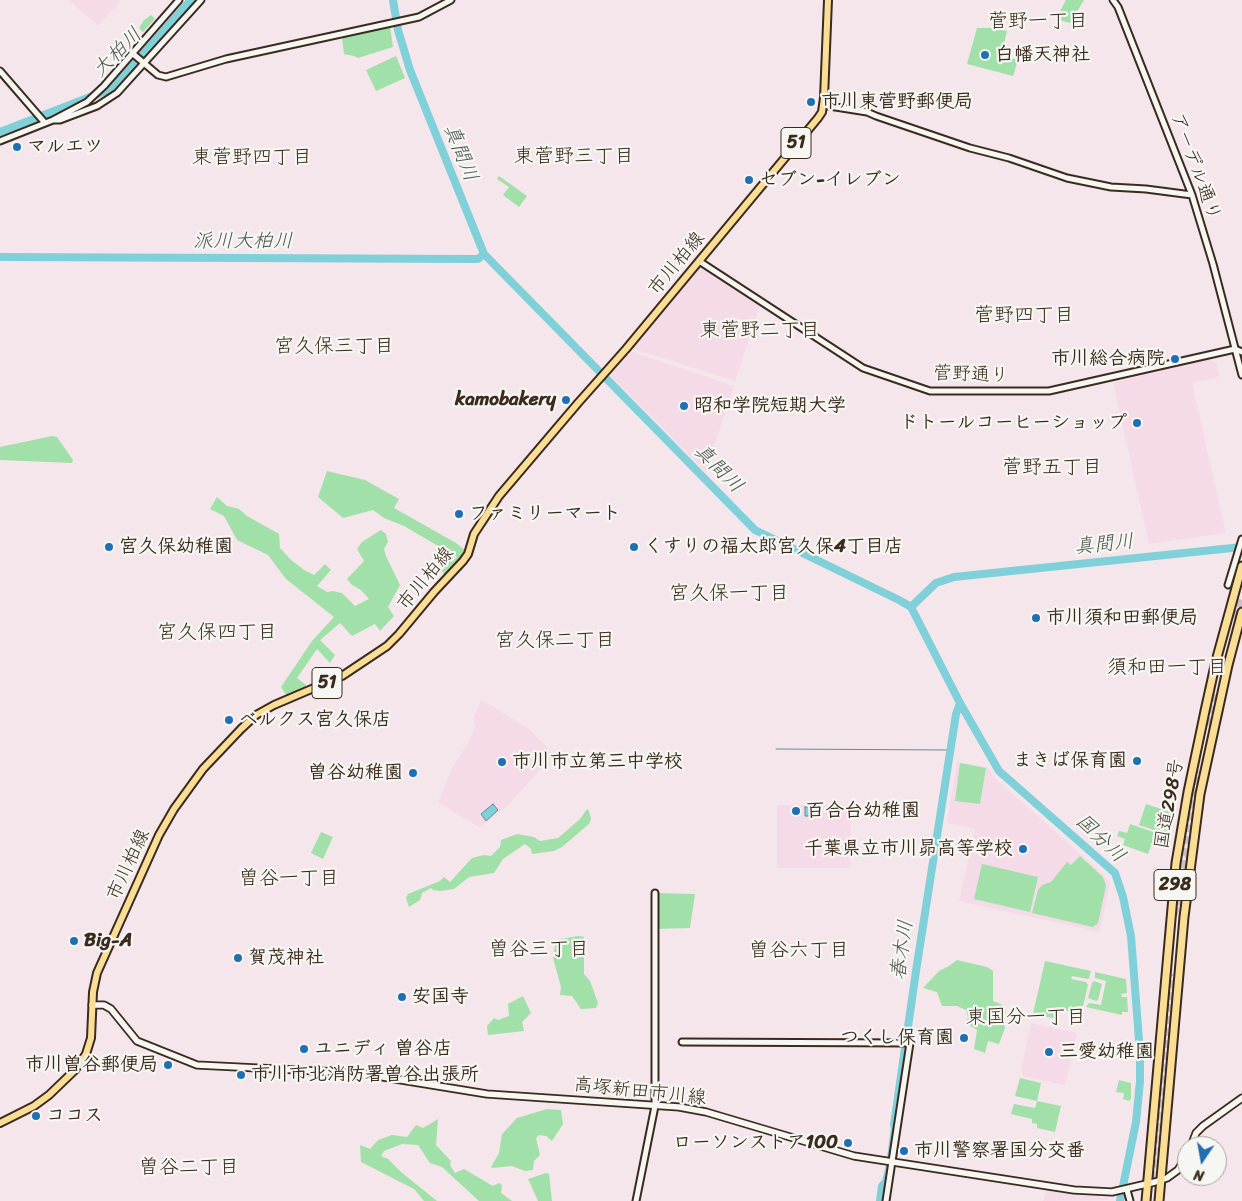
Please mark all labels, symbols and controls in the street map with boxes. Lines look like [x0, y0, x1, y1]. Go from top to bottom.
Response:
district label: 菅野一丁目 [988, 10, 1088, 34]
water label: 大柏川 [88, 23, 148, 83]
place label: 白幡天神社 [995, 44, 1090, 66]
marker: 白幡天神社 [979, 49, 991, 61]
place label: 市川東菅野郵便局 [821, 91, 973, 113]
marker: 市川東菅野郵便局 [805, 96, 817, 108]
street label: アーデル通り [1165, 110, 1225, 224]
water label: 真間川 [438, 121, 482, 185]
road number: 51 [781, 128, 811, 158]
place label: マルエツ [27, 136, 103, 158]
marker: マルエツ [11, 141, 23, 153]
district label: 東菅野三丁目 [514, 145, 634, 169]
district label: 東菅野四丁目 [192, 146, 312, 170]
place label: セブン-イレブン [759, 169, 901, 191]
marker: セブン-イレブン [743, 174, 755, 186]
street label: 市川柏線 [644, 228, 710, 300]
water label: 派川大柏川 [193, 230, 293, 254]
district label: 菅野四丁目 [974, 304, 1074, 328]
district label: 東菅野二丁目 [700, 319, 820, 343]
district label: 宮久保三丁目 [274, 335, 394, 359]
place label: 市川総合病院 [1051, 348, 1165, 370]
marker: 市川総合病院 [1169, 353, 1181, 365]
street label: 菅野通り [933, 362, 1009, 388]
place label: kamobakery [455, 389, 556, 411]
marker: kamobakery [560, 394, 572, 406]
place label: 昭和学院短期大学 [694, 395, 846, 417]
marker: 昭和学院短期大学 [678, 400, 690, 412]
place label: ドトールコーヒーショップ [899, 412, 1127, 434]
marker: ドトールコーヒーショップ [1131, 417, 1143, 429]
water label: 真間川 [688, 439, 748, 499]
district label: 菅野五丁目 [1002, 456, 1102, 480]
place label: ファミリーマート [469, 503, 621, 525]
marker: ファミリーマート [453, 508, 465, 520]
water label: 真間川 [1073, 530, 1135, 560]
place label: 宮久保幼稚園 [119, 536, 233, 558]
place label: くすりの福太郎宮久保4丁目店 [644, 536, 903, 558]
marker: 宮久保幼稚園 [103, 541, 115, 553]
marker: くすりの福太郎宮久保4丁目店 [628, 541, 640, 553]
street label: 市川柏線 [393, 543, 459, 615]
district label: 宮久保一丁目 [669, 582, 789, 606]
place label: 市川須和田郵便局 [1046, 607, 1198, 629]
marker: 市川須和田郵便局 [1030, 612, 1042, 624]
district label: 宮久保四丁目 [157, 621, 277, 645]
district label: 宮久保二丁目 [495, 629, 615, 653]
district label: 須和田一丁目 [1107, 656, 1227, 680]
road number: 51 [312, 668, 342, 698]
place label: ベルクス宮久保店 [239, 709, 391, 731]
marker: ベルクス宮久保店 [223, 714, 235, 726]
place label: まきば保育園 [1013, 750, 1127, 772]
place label: 市川市立第三中学校 [512, 751, 683, 773]
marker: まきば保育園 [1131, 755, 1143, 767]
marker: 市川市立第三中学校 [496, 756, 508, 768]
street label: 国道298号 [1151, 757, 1189, 851]
place label: 曽谷幼稚園 [308, 762, 403, 784]
marker: 曽谷幼稚園 [407, 767, 419, 779]
place label: 百合台幼稚園 [806, 800, 920, 822]
marker: 百合台幼稚園 [790, 805, 802, 817]
water label: 国分川 [1070, 810, 1130, 868]
street label: 市川柏線 [103, 826, 155, 904]
place label: 千葉県立市川昴高等学校 [804, 838, 1013, 860]
marker: 千葉県立市川昴高等学校 [1017, 843, 1029, 855]
district label: 曽谷一丁目 [239, 867, 339, 891]
road number: 298 [1154, 870, 1196, 900]
water label: 春木川 [887, 919, 919, 981]
place label: Big-A [84, 930, 132, 952]
marker: Big-A [68, 935, 80, 947]
district label: 曽谷三丁目 [489, 938, 589, 962]
district label: 曽谷六丁目 [749, 939, 849, 963]
place label: 賀茂神社 [248, 947, 324, 969]
marker: 賀茂神社 [232, 952, 244, 964]
place label: 安国寺 [412, 986, 469, 1008]
marker: 安国寺 [396, 991, 408, 1003]
district label: 東国分一丁目 [966, 1006, 1086, 1030]
place label: つくし保育園 [840, 1027, 954, 1049]
marker: つくし保育園 [958, 1032, 970, 1044]
place label: ユニディ 曽谷店 [314, 1038, 452, 1060]
place label: 三愛幼稚園 [1059, 1041, 1154, 1063]
marker: ユニディ 曽谷店 [298, 1043, 310, 1055]
marker: 三愛幼稚園 [1043, 1046, 1055, 1058]
place label: 市川曽谷郵便局 [25, 1054, 158, 1076]
marker: 市川曽谷郵便局 [162, 1059, 174, 1071]
place label: 市川市北消防署曽谷出張所 [251, 1064, 479, 1086]
marker: 市川市北消防署曽谷出張所 [235, 1069, 247, 1081]
street label: 高塚新田市川線 [573, 1074, 707, 1110]
place label: ココス [46, 1105, 103, 1127]
marker: ココス [30, 1110, 42, 1122]
place label: ローソンストア100 [673, 1132, 838, 1154]
north arrow [1177, 1136, 1227, 1186]
marker: ローソンストア100 [842, 1137, 854, 1149]
place label: 市川警察署国分交番 [914, 1140, 1085, 1162]
marker: 市川警察署国分交番 [898, 1145, 910, 1157]
district label: 曽谷二丁目 [139, 1156, 239, 1180]
text: N [1192, 1162, 1206, 1188]

